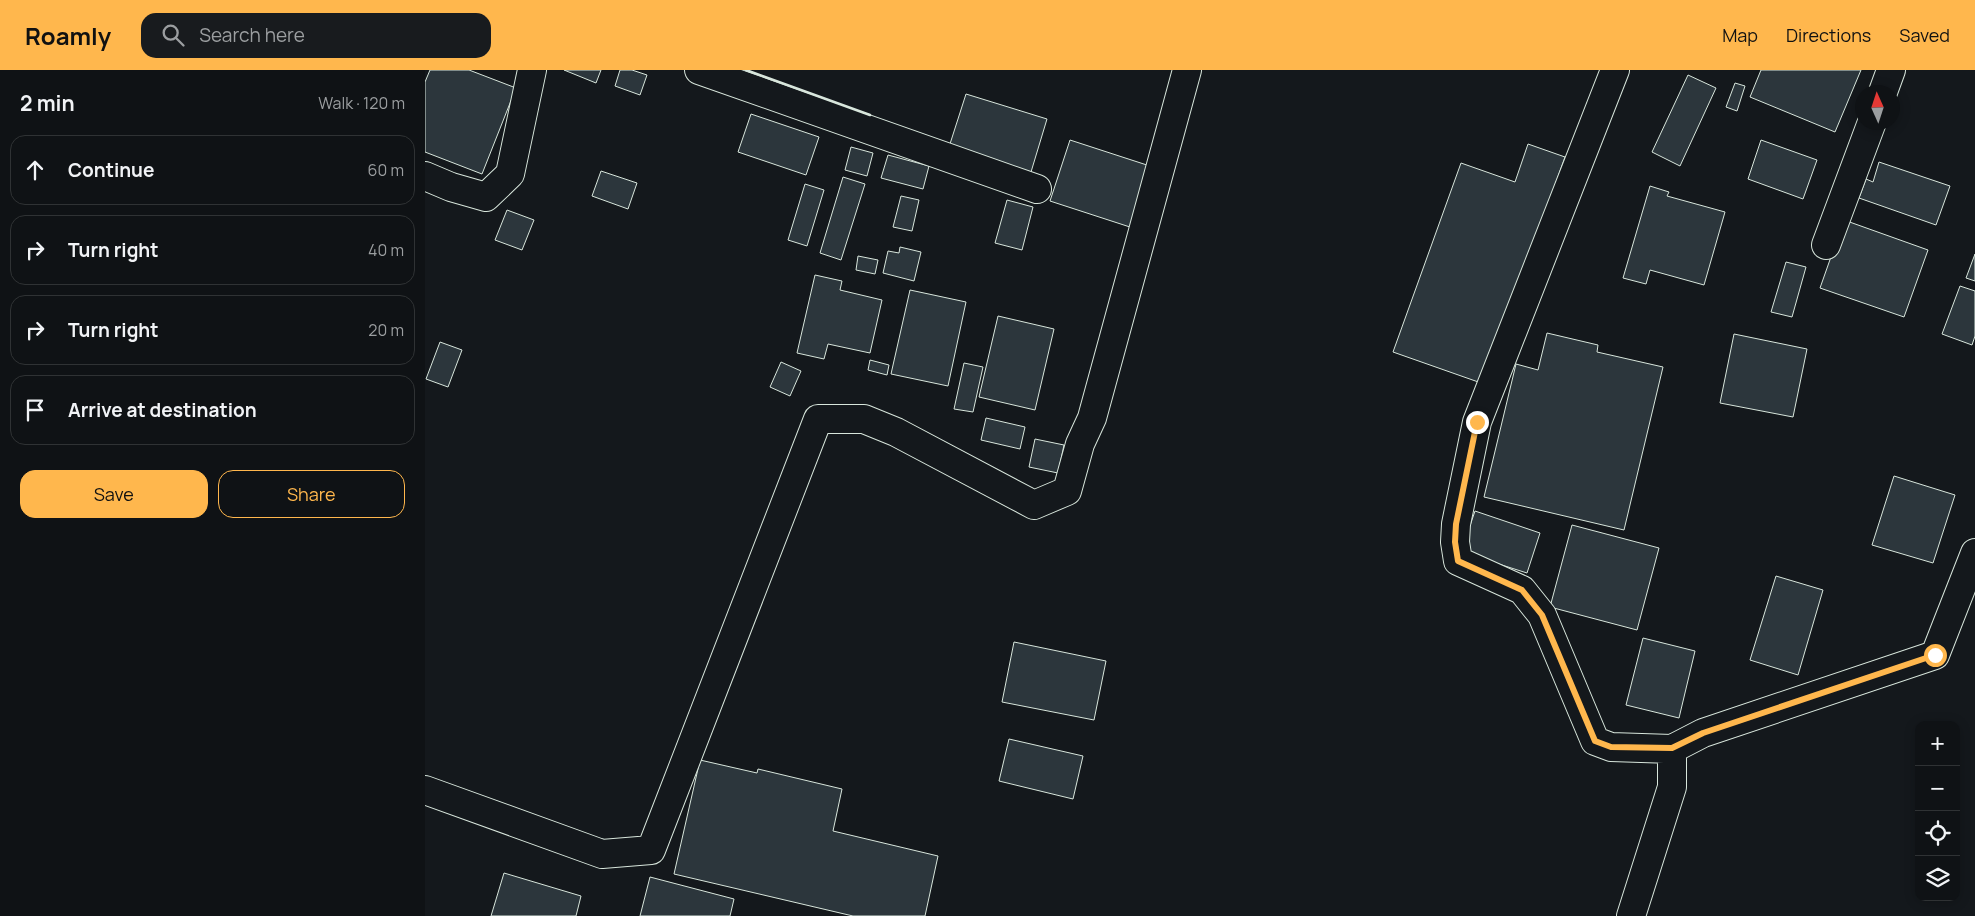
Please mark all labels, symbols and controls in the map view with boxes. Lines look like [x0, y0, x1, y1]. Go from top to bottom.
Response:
search box [141, 13, 491, 58]
text: Roamly [25, 19, 111, 52]
icon: search [159, 21, 187, 49]
text: Search here [199, 22, 305, 48]
text: Map [1722, 23, 1758, 47]
text: Directions [1786, 23, 1871, 47]
text: Saved [1899, 23, 1950, 47]
north arrow [1855, 85, 1900, 130]
text: 2 min [20, 89, 75, 117]
text: Walk · 120 m [318, 92, 405, 114]
icon: ahead [21, 156, 49, 184]
text: Continue [68, 157, 154, 183]
text: 60 m [368, 159, 404, 181]
icon: right [21, 236, 49, 264]
text: Turn right [68, 237, 158, 263]
text: 40 m [368, 239, 404, 261]
icon: right [21, 316, 49, 344]
text: Turn right [68, 317, 158, 343]
text: 20 m [368, 319, 404, 341]
icon: arrive [21, 396, 49, 424]
text: Arrive at destination [68, 397, 257, 423]
route end [1466, 411, 1489, 434]
button: Save [20, 470, 208, 518]
button: Share [218, 470, 405, 518]
route start [1924, 644, 1947, 667]
map controls [1915, 721, 1960, 901]
button: + [1915, 721, 1960, 766]
button: − [1915, 766, 1960, 811]
button: locate [1915, 811, 1960, 856]
button: layers [1915, 856, 1960, 901]

